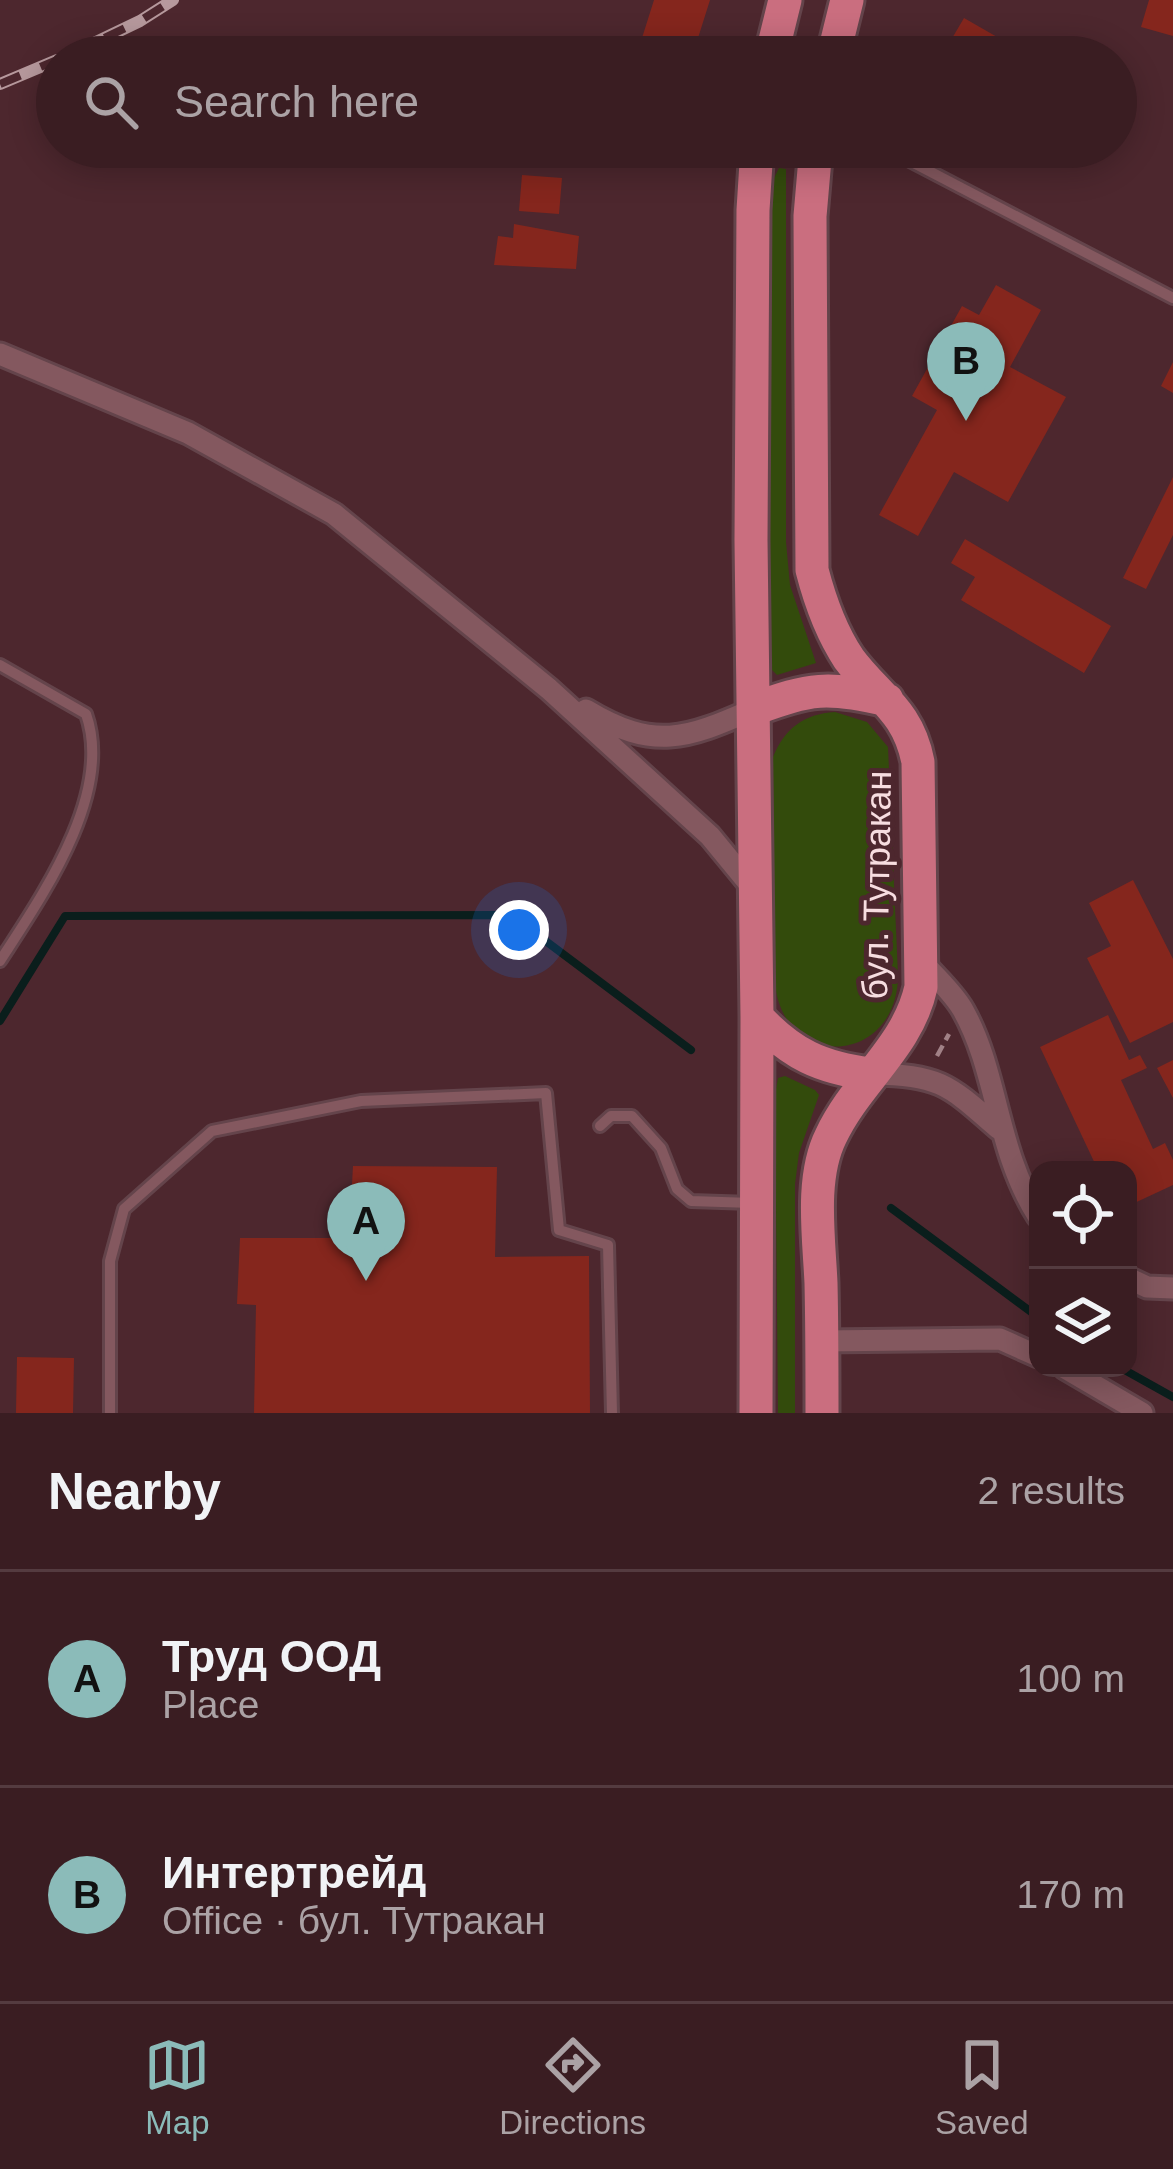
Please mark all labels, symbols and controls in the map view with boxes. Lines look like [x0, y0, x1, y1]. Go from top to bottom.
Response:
search box [36, 36, 1137, 168]
icon: search [78, 69, 144, 135]
text: Search here [174, 76, 419, 127]
pin: B [927, 322, 1005, 421]
street label: бул. Тутракан [854, 770, 899, 1000]
your location [489, 900, 549, 960]
map controls [1029, 1161, 1137, 1377]
button: locate [1029, 1161, 1137, 1269]
pin: A [327, 1182, 405, 1281]
button: layers [1029, 1269, 1137, 1377]
text: Nearby [48, 1463, 221, 1520]
text: 2 results [978, 1469, 1125, 1512]
text: Труд ООД [162, 1631, 381, 1682]
text: A [73, 1657, 101, 1700]
text: 100 m [1017, 1657, 1125, 1700]
text: Place [162, 1683, 260, 1726]
text: Интертрейд [162, 1847, 426, 1898]
text: B [73, 1873, 101, 1916]
text: 170 m [1017, 1873, 1125, 1916]
text: Office · бул. Тутракан [162, 1899, 546, 1942]
tab: Map [144, 2032, 210, 2142]
tab: Directions [499, 2032, 646, 2142]
tab: Saved [935, 2032, 1029, 2142]

